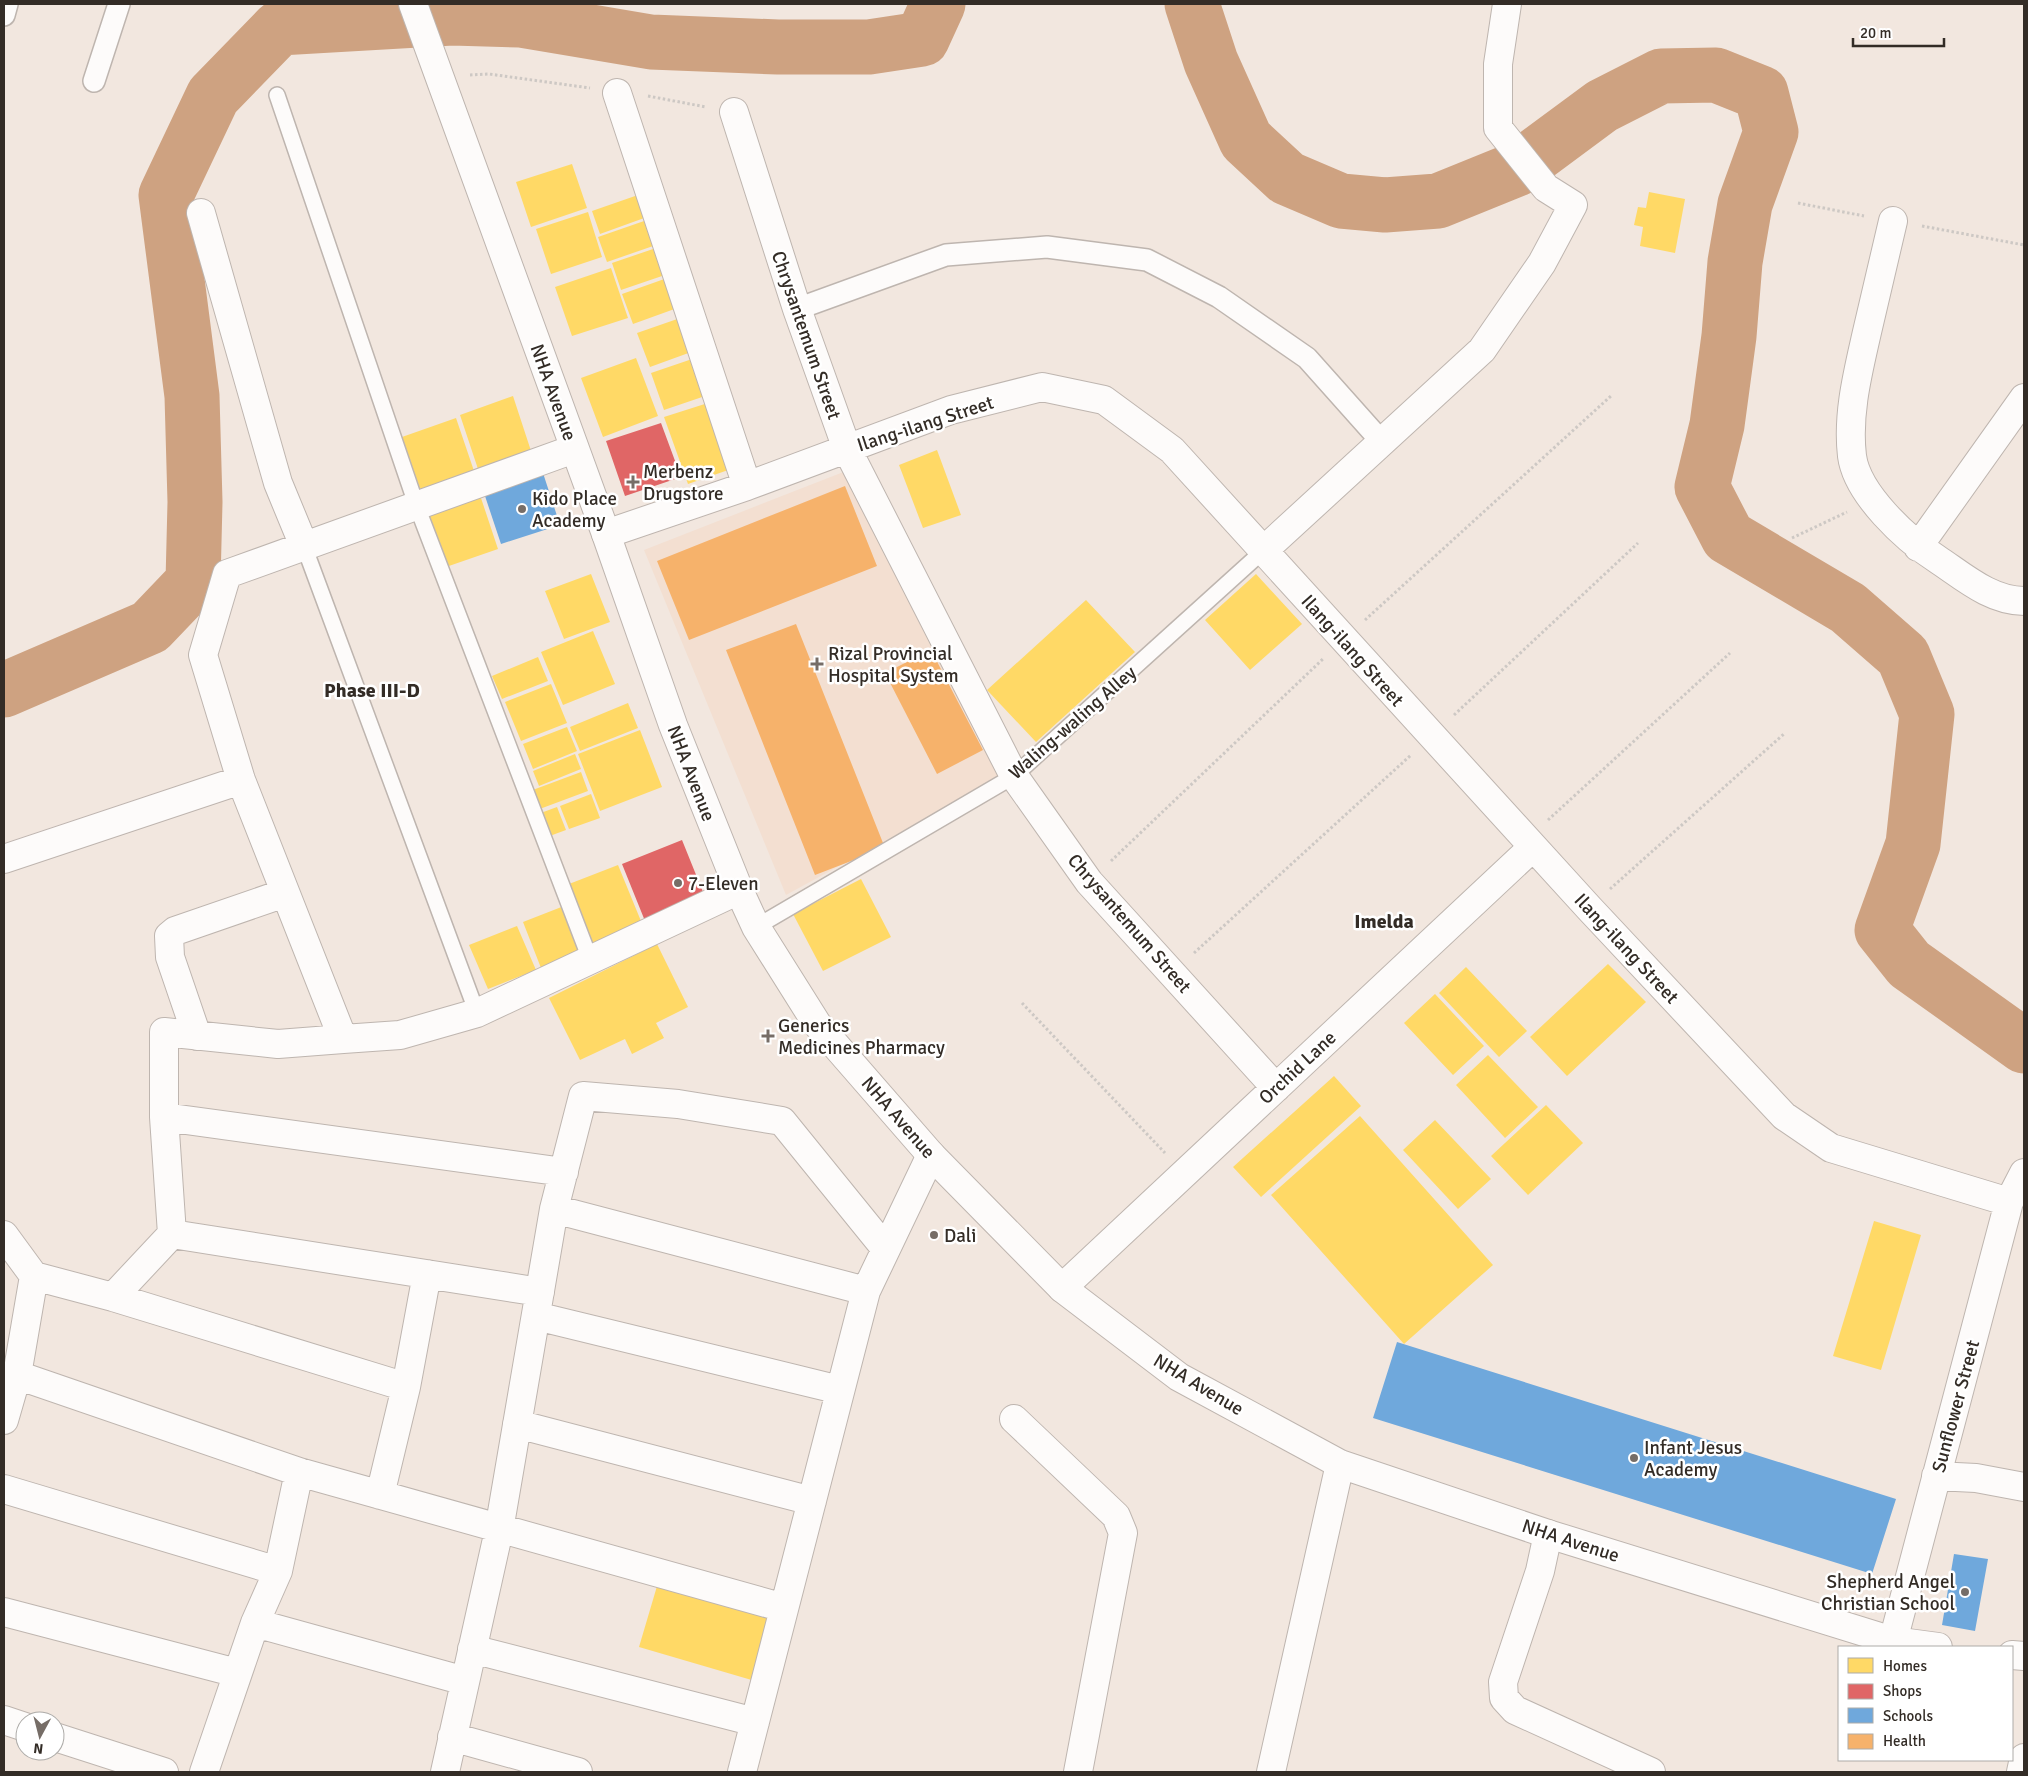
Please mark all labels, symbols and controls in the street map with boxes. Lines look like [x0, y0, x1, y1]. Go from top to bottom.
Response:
scale bar [1853, 15, 1944, 47]
text: 20 m [1860, 24, 1891, 42]
street label: Chrysantemum Street [766, 248, 846, 423]
street label: NHA Avenue [525, 341, 582, 444]
street label: Ilang-ilang Street [854, 390, 997, 457]
place label: Merbenz Drugstore [643, 460, 724, 506]
marker: Merbenz Drugstore [627, 476, 639, 488]
place label: Kido Place Academy [532, 487, 617, 533]
marker: Kido Place Academy [516, 503, 528, 515]
street label: Ilang-ilang Street [1296, 590, 1409, 712]
place label: Rizal Provincial Hospital System [828, 642, 959, 688]
marker: Rizal Provincial Hospital System [810, 657, 824, 671]
street label: Waling-waling Alley [1004, 661, 1142, 785]
district label: Phase III-D [324, 678, 420, 703]
street label: NHA Avenue [662, 722, 720, 825]
street label: Chrysantemum Street [1062, 849, 1197, 999]
place label: 7-Eleven [688, 872, 759, 896]
marker: 7-Eleven [672, 877, 684, 889]
street label: Ilang-ilang Street [1569, 888, 1684, 1009]
district label: Imelda [1354, 909, 1414, 934]
place label: Generics Medicines Pharmacy [778, 1014, 945, 1060]
street label: Orchid Lane [1254, 1026, 1341, 1110]
marker: Generics Medicines Pharmacy [762, 1030, 774, 1042]
street label: NHA Avenue [856, 1072, 940, 1164]
place label: Dali [944, 1224, 976, 1248]
marker: Dali [928, 1229, 940, 1241]
street label: Sunflower Street [1927, 1337, 1985, 1475]
street label: NHA Avenue [1149, 1349, 1248, 1421]
place label: Infant Jesus Academy [1644, 1436, 1742, 1482]
marker: Infant Jesus Academy [1628, 1452, 1640, 1464]
street label: NHA Avenue [1519, 1514, 1622, 1568]
place label: Shepherd Angel Christian School [1821, 1570, 1955, 1616]
marker: Shepherd Angel Christian School [1959, 1586, 1971, 1598]
legend [1838, 1646, 2013, 1761]
text: Homes [1883, 1657, 1927, 1675]
text: Shops [1883, 1682, 1922, 1700]
text: Schools [1883, 1707, 1934, 1725]
north arrow [15, 1711, 65, 1761]
text: Health [1883, 1732, 1926, 1750]
text: N [33, 1739, 44, 1757]

